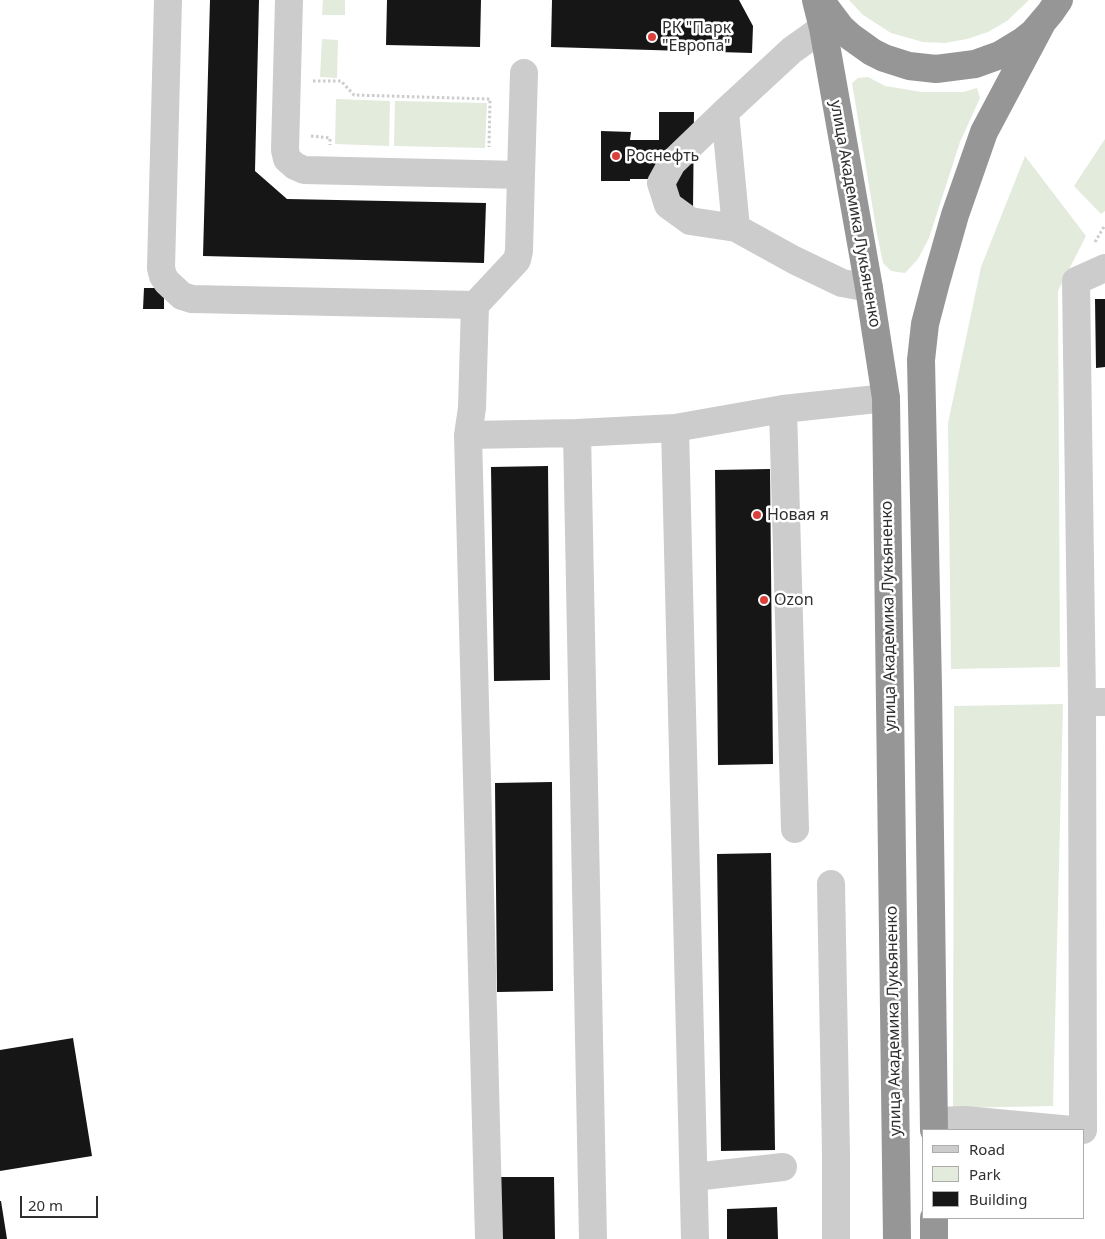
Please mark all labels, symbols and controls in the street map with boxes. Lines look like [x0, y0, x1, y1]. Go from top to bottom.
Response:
place label: РК "Парк "Европа" [662, 18, 731, 56]
marker: РК "Парк "Европа" [646, 31, 658, 43]
street label: улица Академика Лукьяненко [826, 99, 884, 329]
place label: Роснефть [626, 146, 699, 166]
marker: Роснефть [610, 150, 622, 162]
street label: улица Академика Лукьяненко [877, 501, 901, 731]
place label: Новая я [767, 505, 829, 525]
marker: Новая я [751, 509, 763, 521]
place label: Ozon [774, 590, 814, 610]
marker: Ozon [758, 594, 770, 606]
street label: улица Академика Лукьяненко [882, 906, 906, 1136]
legend [922, 1129, 1085, 1219]
text: Road [969, 1139, 1005, 1159]
text: Park [969, 1164, 1001, 1184]
scale bar [22, 1186, 100, 1218]
text: Building [969, 1189, 1027, 1209]
text: 20 m [28, 1195, 63, 1215]

